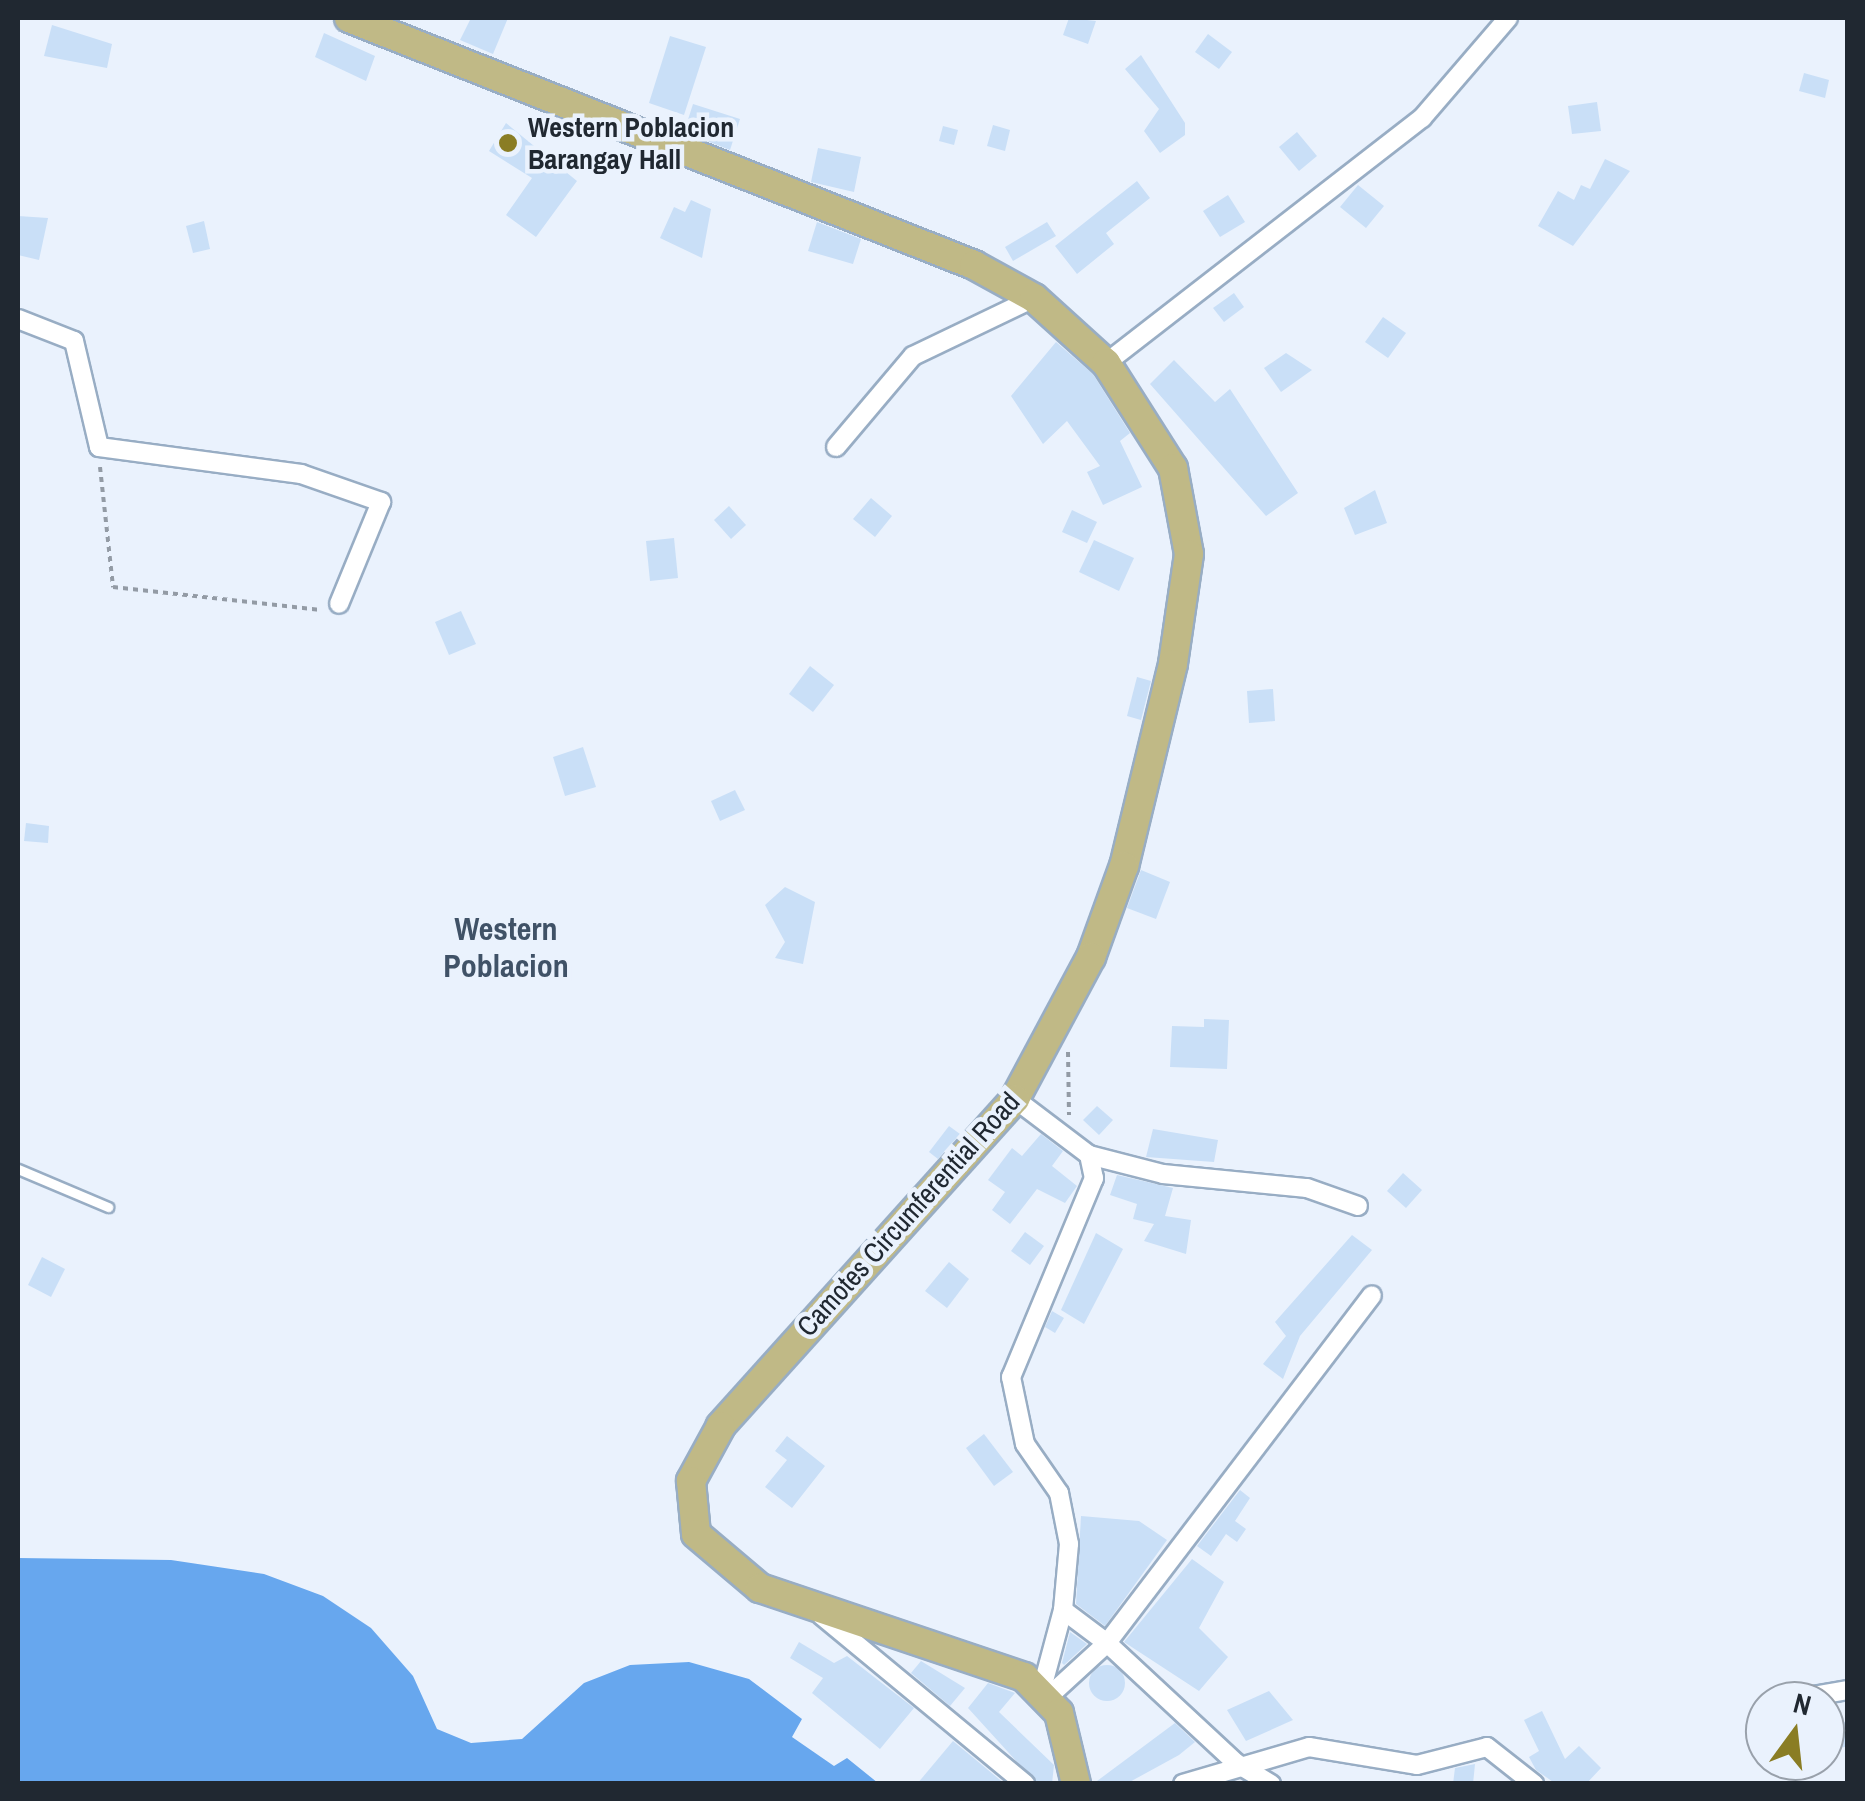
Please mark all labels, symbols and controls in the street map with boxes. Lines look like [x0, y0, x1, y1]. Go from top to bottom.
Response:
place label: Western Poblacion Barangay Hall [528, 110, 734, 176]
marker: Western Poblacion Barangay Hall [497, 132, 519, 154]
district label: Western Poblacion [443, 911, 569, 986]
street label: Camotes Circumferential Road [790, 1085, 1026, 1343]
north arrow [1745, 1681, 1845, 1781]
text: N [1789, 1683, 1815, 1724]

